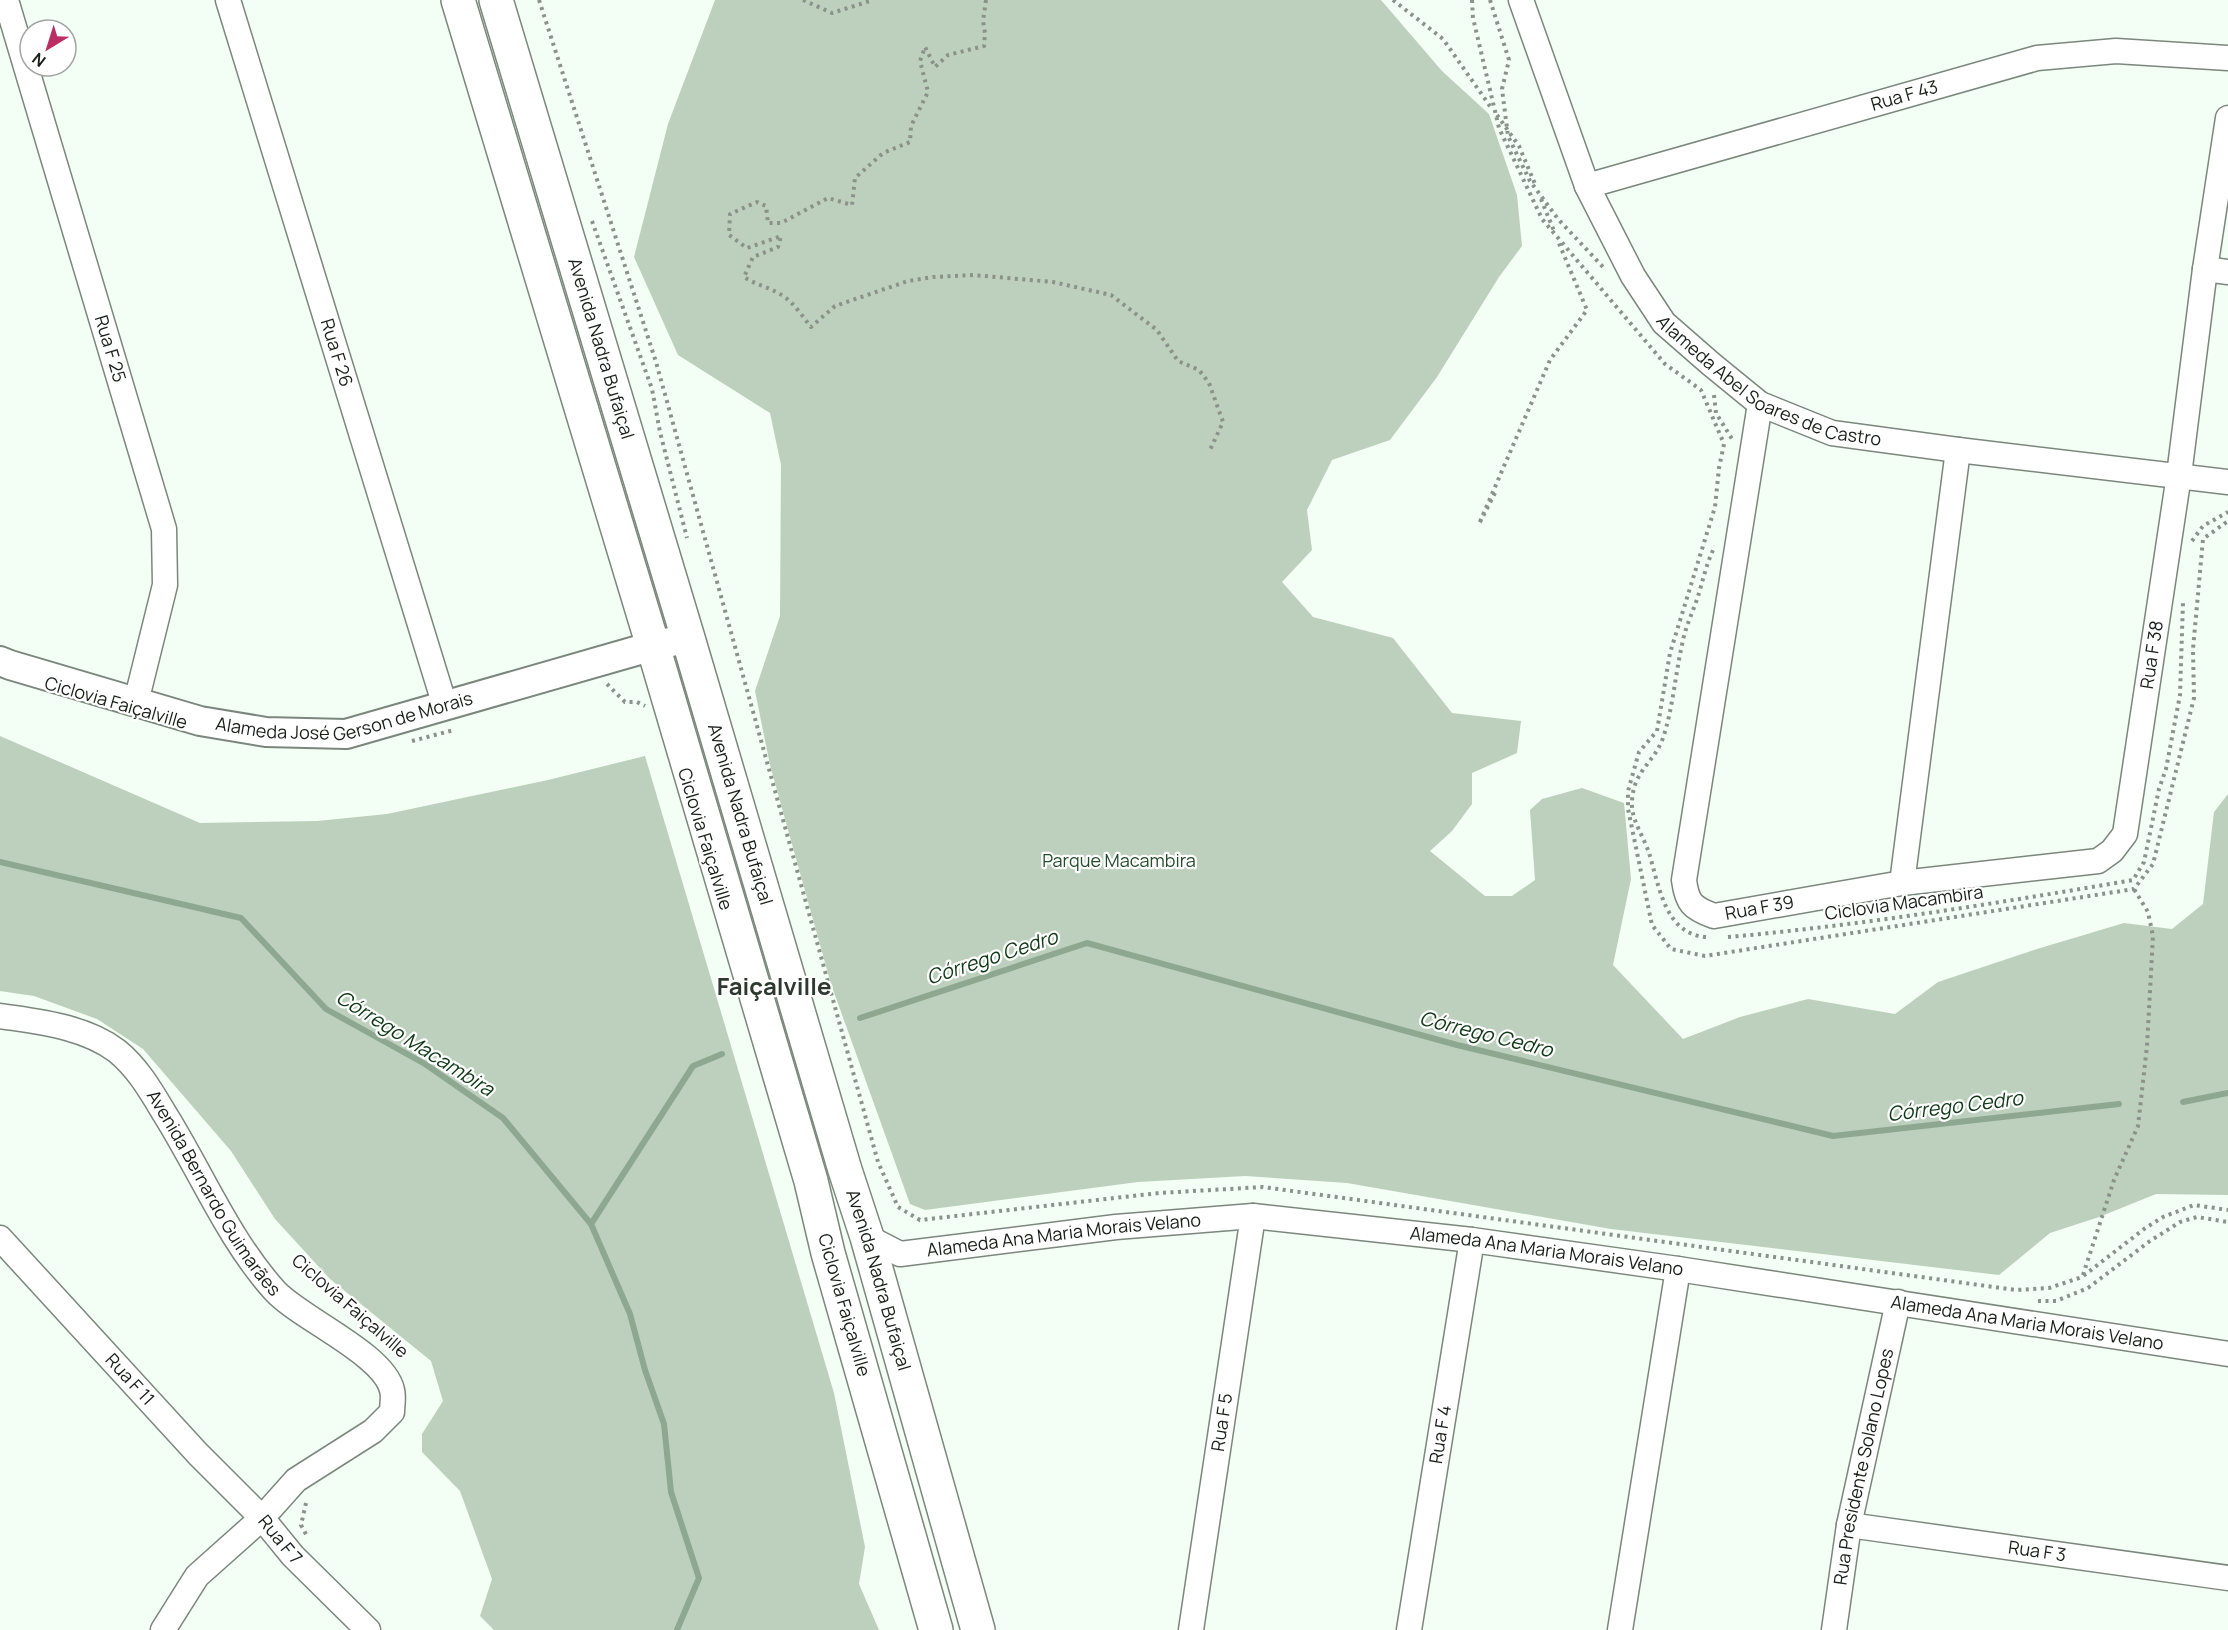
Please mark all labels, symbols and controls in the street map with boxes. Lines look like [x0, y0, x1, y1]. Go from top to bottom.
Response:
north arrow [18, 18, 78, 78]
text: N [27, 48, 50, 72]
street label: Rua F 43 [1868, 74, 1941, 116]
street label: Avenida Nadra Bufaiçal [563, 255, 640, 442]
street label: Alameda Abel Soares de Castro [1651, 311, 1883, 451]
street label: Rua F 25 [90, 312, 133, 385]
street label: Rua F 26 [316, 316, 359, 389]
street label: Rua F 38 [2134, 619, 2168, 690]
street label: Ciclovia Faiçalville [42, 670, 190, 734]
street label: Alameda José Gerson de Morais [214, 685, 475, 745]
street label: Avenida Nadra Bufaiçal [703, 720, 779, 907]
street label: Ciclovia Faiçalville [673, 765, 739, 913]
park label: Parque Macambira [1042, 848, 1196, 872]
street label: Ciclovia Macambira [1823, 879, 1985, 925]
street label: Rua F 39 [1723, 889, 1796, 925]
water label: Córrego Cedro [923, 922, 1062, 990]
district label: Faiçalville [717, 969, 831, 1002]
water label: Córrego Macambira [331, 983, 500, 1102]
water label: Córrego Cedro [1417, 1004, 1557, 1063]
water label: Córrego Cedro [1886, 1084, 2025, 1127]
street label: Avenida Bernardo Guimarães [142, 1085, 287, 1301]
street label: Avenida Nadra Bufaiçal [841, 1186, 917, 1373]
street label: Alameda Ana Maria Morais Velano [925, 1207, 1202, 1262]
street label: Alameda Ana Maria Morais Velano [1409, 1220, 1685, 1281]
street label: Ciclovia Faiçalville [813, 1231, 877, 1379]
street label: Ciclovia Faiçalville [287, 1248, 414, 1363]
street label: Alameda Ana Maria Morais Velano [1889, 1289, 2166, 1355]
street label: Rua Presidente Solano Lopes [1828, 1346, 1898, 1587]
street label: Rua F 11 [101, 1348, 160, 1410]
street label: Rua F 5 [1205, 1391, 1237, 1453]
street label: Rua F 4 [1423, 1403, 1456, 1465]
street label: Rua F 7 [253, 1510, 308, 1570]
street label: Rua F 3 [2007, 1534, 2068, 1566]

